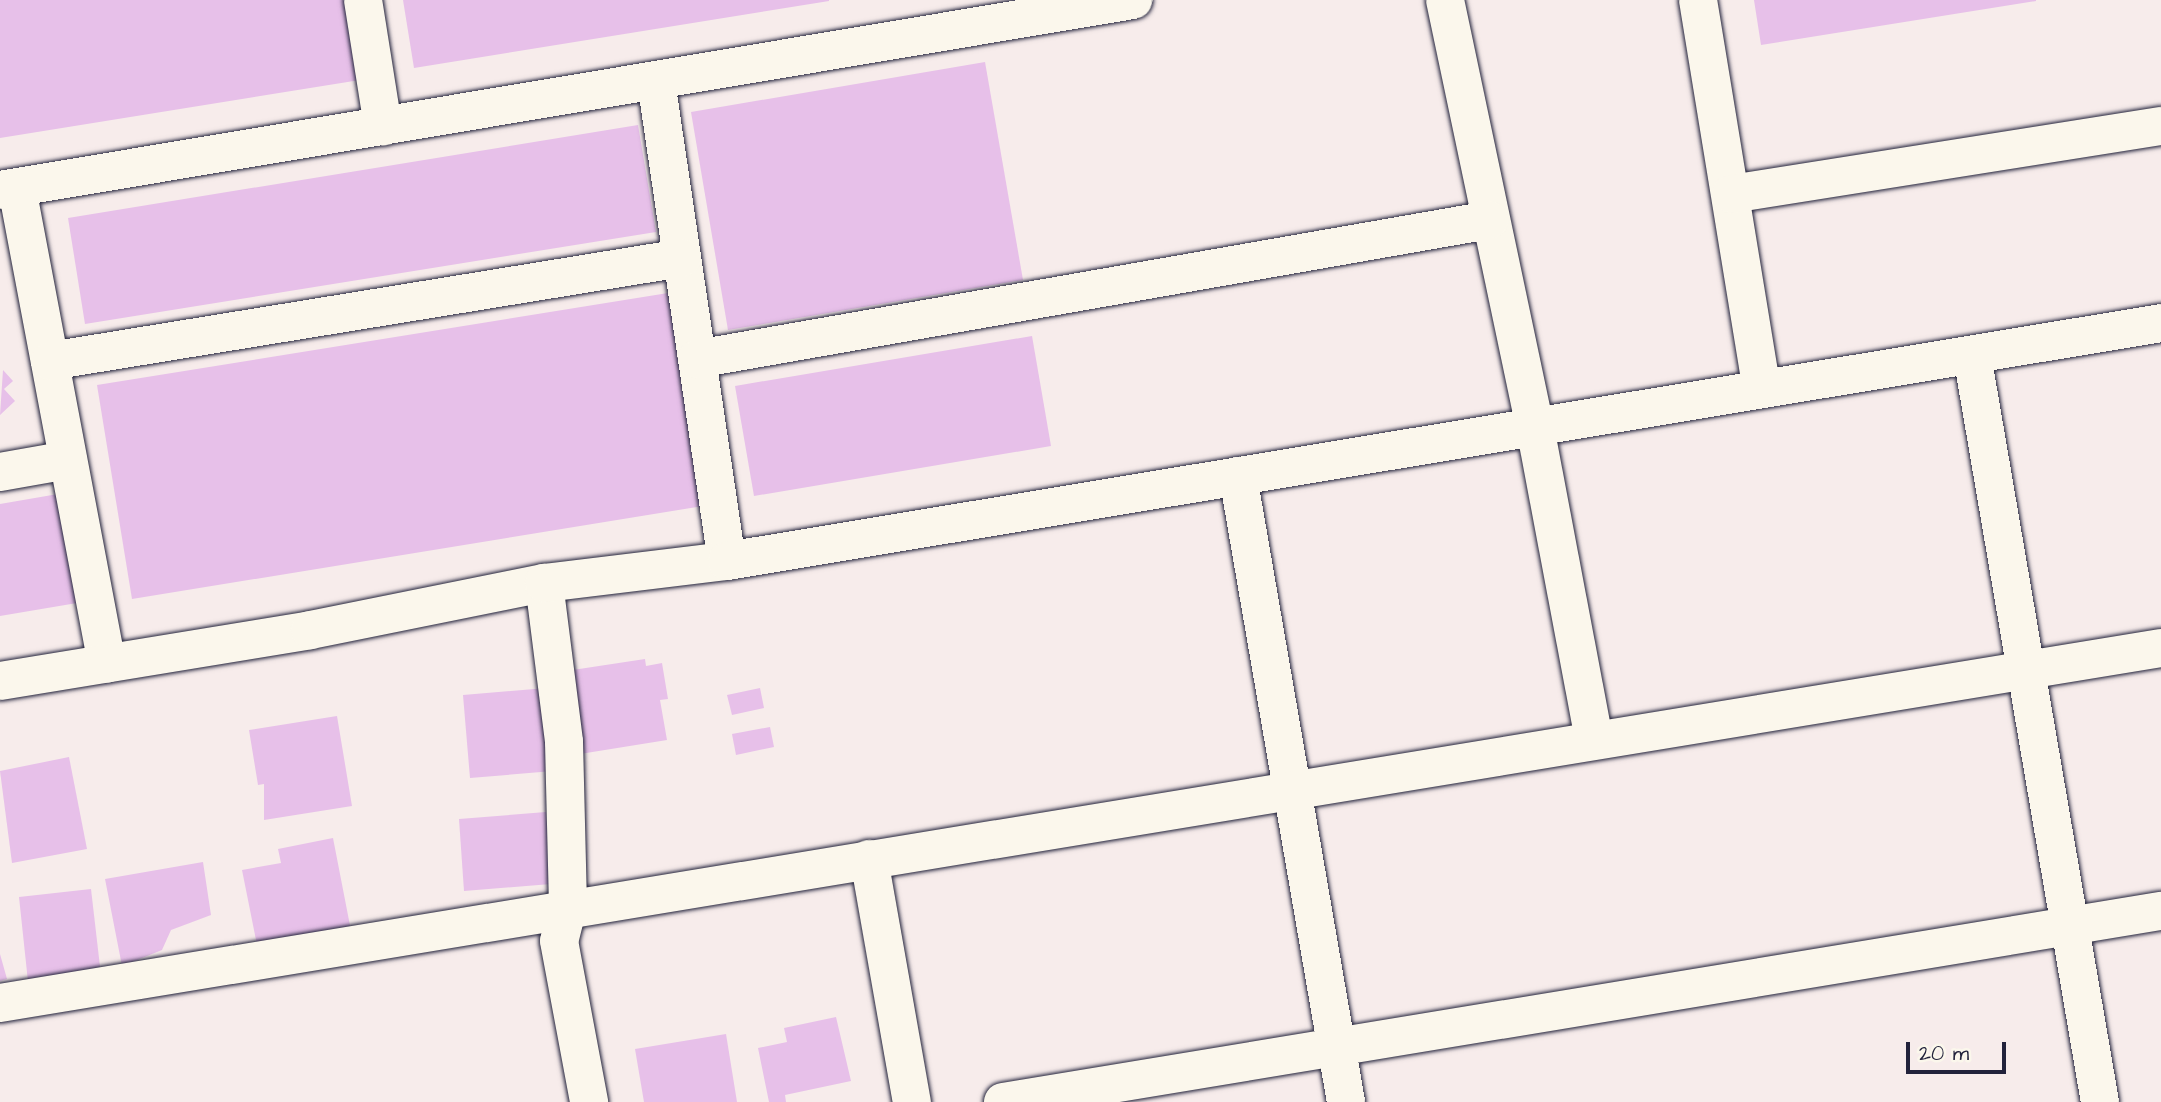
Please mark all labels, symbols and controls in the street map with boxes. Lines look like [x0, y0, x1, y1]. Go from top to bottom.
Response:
scale bar [1909, 1028, 2009, 1072]
text: 20 m [1919, 1039, 1969, 1068]

